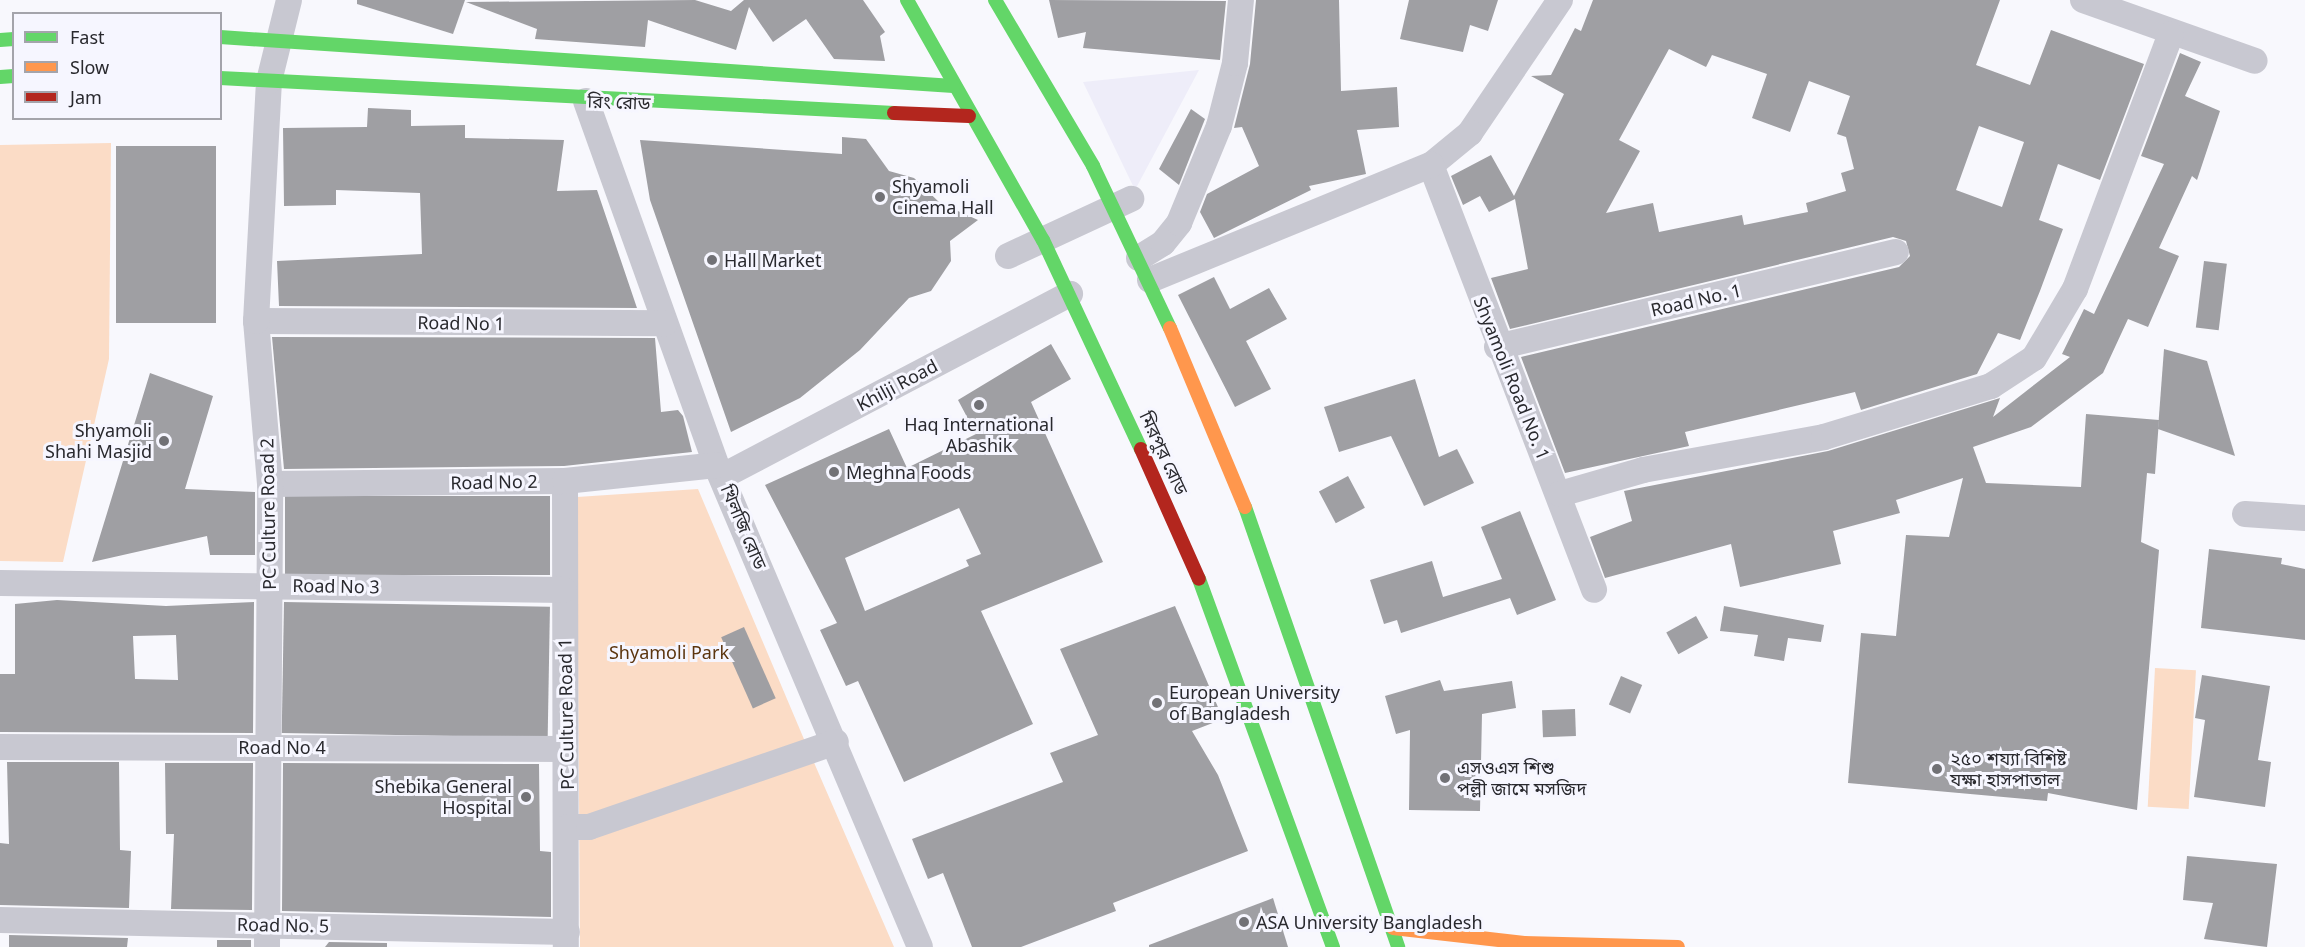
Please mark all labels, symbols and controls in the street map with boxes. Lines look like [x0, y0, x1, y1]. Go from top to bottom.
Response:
legend [12, 12, 222, 120]
text: Fast [70, 25, 105, 49]
text: Slow [70, 55, 109, 79]
text: Jam [70, 85, 102, 109]
street label: রিং রোড [587, 90, 651, 114]
place label: Shyamoli Cinema Hall [892, 176, 994, 219]
marker: Shyamoli Cinema Hall [873, 190, 887, 204]
place label: Hall Market [724, 249, 822, 271]
marker: Hall Market [705, 253, 719, 267]
street label: Road No. 1 [1649, 279, 1743, 321]
street label: Shyamoli Road No. 1 [1469, 293, 1555, 463]
street label: Road No 1 [417, 311, 505, 335]
street label: Khilji Road [853, 355, 941, 415]
marker: Haq International Abashik [972, 398, 986, 412]
street label: মিরপুর রোড [1135, 408, 1193, 498]
place label: Haq International Abashik [904, 414, 1054, 456]
place label: Shyamoli Shahi Masjid [45, 420, 152, 462]
marker: Shyamoli Shahi Masjid [157, 434, 171, 448]
street label: PC Culture Road 2 [256, 438, 280, 590]
place label: Meghna Foods [846, 461, 971, 483]
marker: Meghna Foods [827, 465, 841, 479]
street label: Road No 2 [450, 470, 538, 494]
street label: খিলজি রোড [717, 482, 771, 572]
street label: Road No 3 [292, 574, 380, 598]
street label: PC Culture Road 1 [554, 638, 578, 790]
park label: Shyamoli Park [609, 641, 729, 663]
place label: European University of Bangladesh [1169, 682, 1340, 724]
marker: European University of Bangladesh [1150, 696, 1164, 710]
street label: Road No 4 [238, 736, 326, 758]
place label: ২৫০ শয্যা বিশিষ্ট যক্ষা হাসপাতাল [1950, 748, 2067, 790]
place label: এসওএস শিশু পল্লী জামে মসজিদ [1457, 757, 1586, 800]
marker: ২৫০ শয্যা বিশিষ্ট যক্ষা হাসপাতাল [1928, 760, 1946, 778]
marker: এসওএস শিশু পল্লী জামে মসজিদ [1438, 771, 1452, 785]
place label: Shebika General Hospital [374, 776, 512, 818]
marker: Shebika General Hospital [517, 788, 535, 806]
place label: ASA University Bangladesh [1256, 911, 1483, 933]
street label: Road No. 5 [237, 913, 329, 937]
marker: ASA University Bangladesh [1237, 915, 1251, 929]

